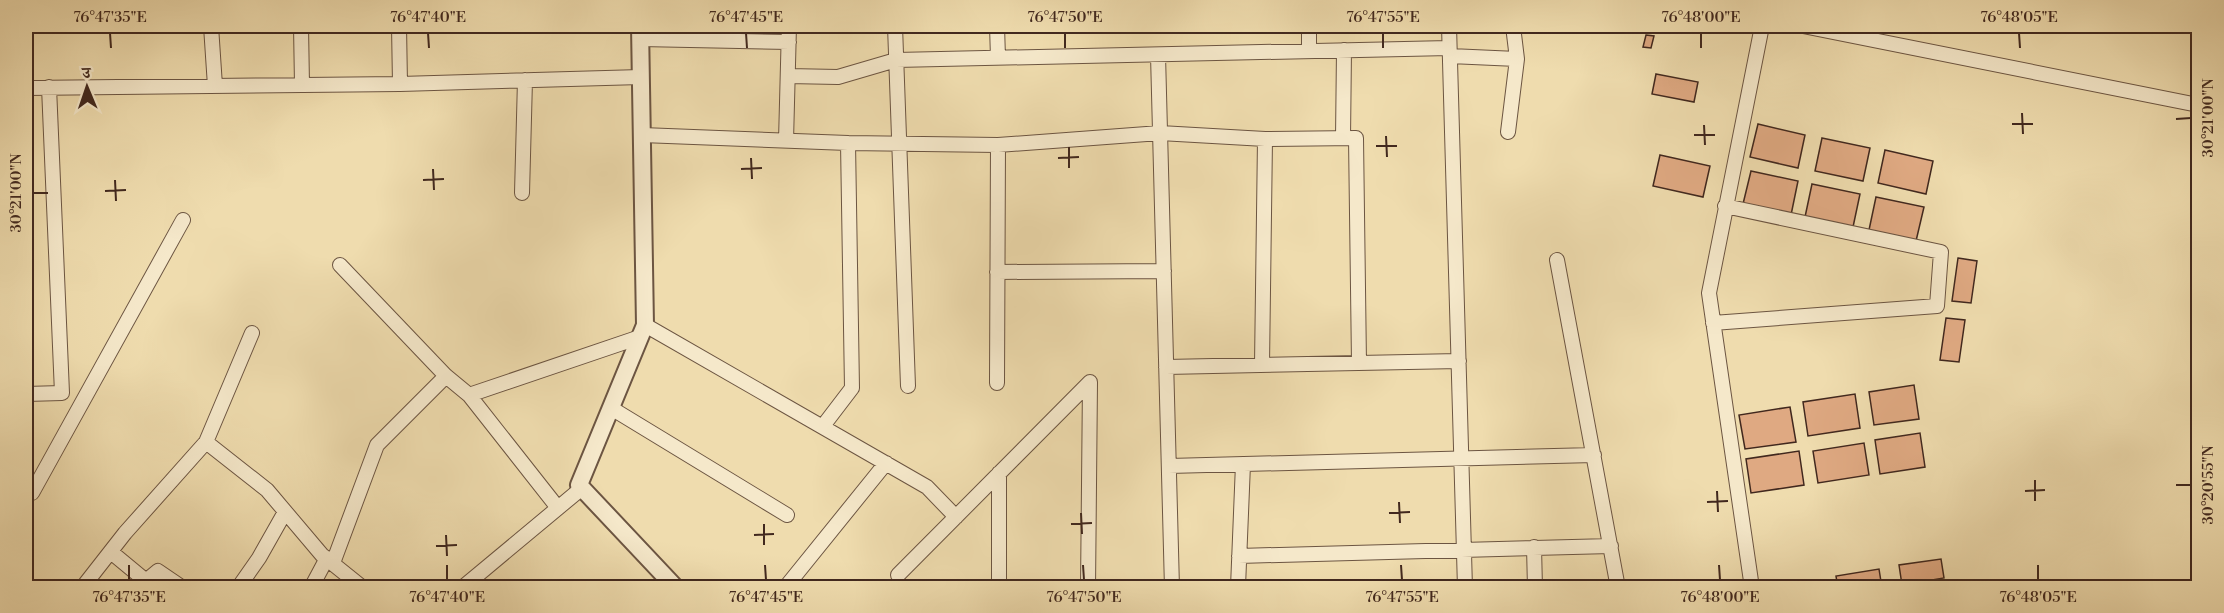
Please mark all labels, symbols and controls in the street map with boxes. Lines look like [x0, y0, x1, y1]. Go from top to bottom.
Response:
text: 76°47'35"E [73, 8, 147, 27]
text: 76°47'40"E [390, 8, 466, 27]
text: 76°47'45"E [709, 8, 783, 27]
text: 76°47'50"E [1027, 8, 1103, 27]
text: 76°47'55"E [1346, 8, 1420, 27]
text: 76°48'00"E [1661, 8, 1741, 27]
text: 76°48'05"E [1980, 8, 2058, 27]
north arrow [57, 57, 117, 117]
text: उ [81, 63, 93, 83]
text: 30°21'00"N [2199, 78, 2218, 158]
text: 30°21'00"N [7, 153, 26, 233]
text: 30°20'55"N [2199, 445, 2218, 525]
text: 76°47'35"E [92, 588, 166, 607]
text: 76°47'40"E [409, 588, 485, 607]
text: 76°47'45"E [729, 588, 803, 607]
text: 76°47'50"E [1046, 588, 1122, 607]
text: 76°47'55"E [1365, 588, 1439, 607]
text: 76°48'00"E [1680, 588, 1760, 607]
text: 76°48'05"E [1999, 588, 2077, 607]

